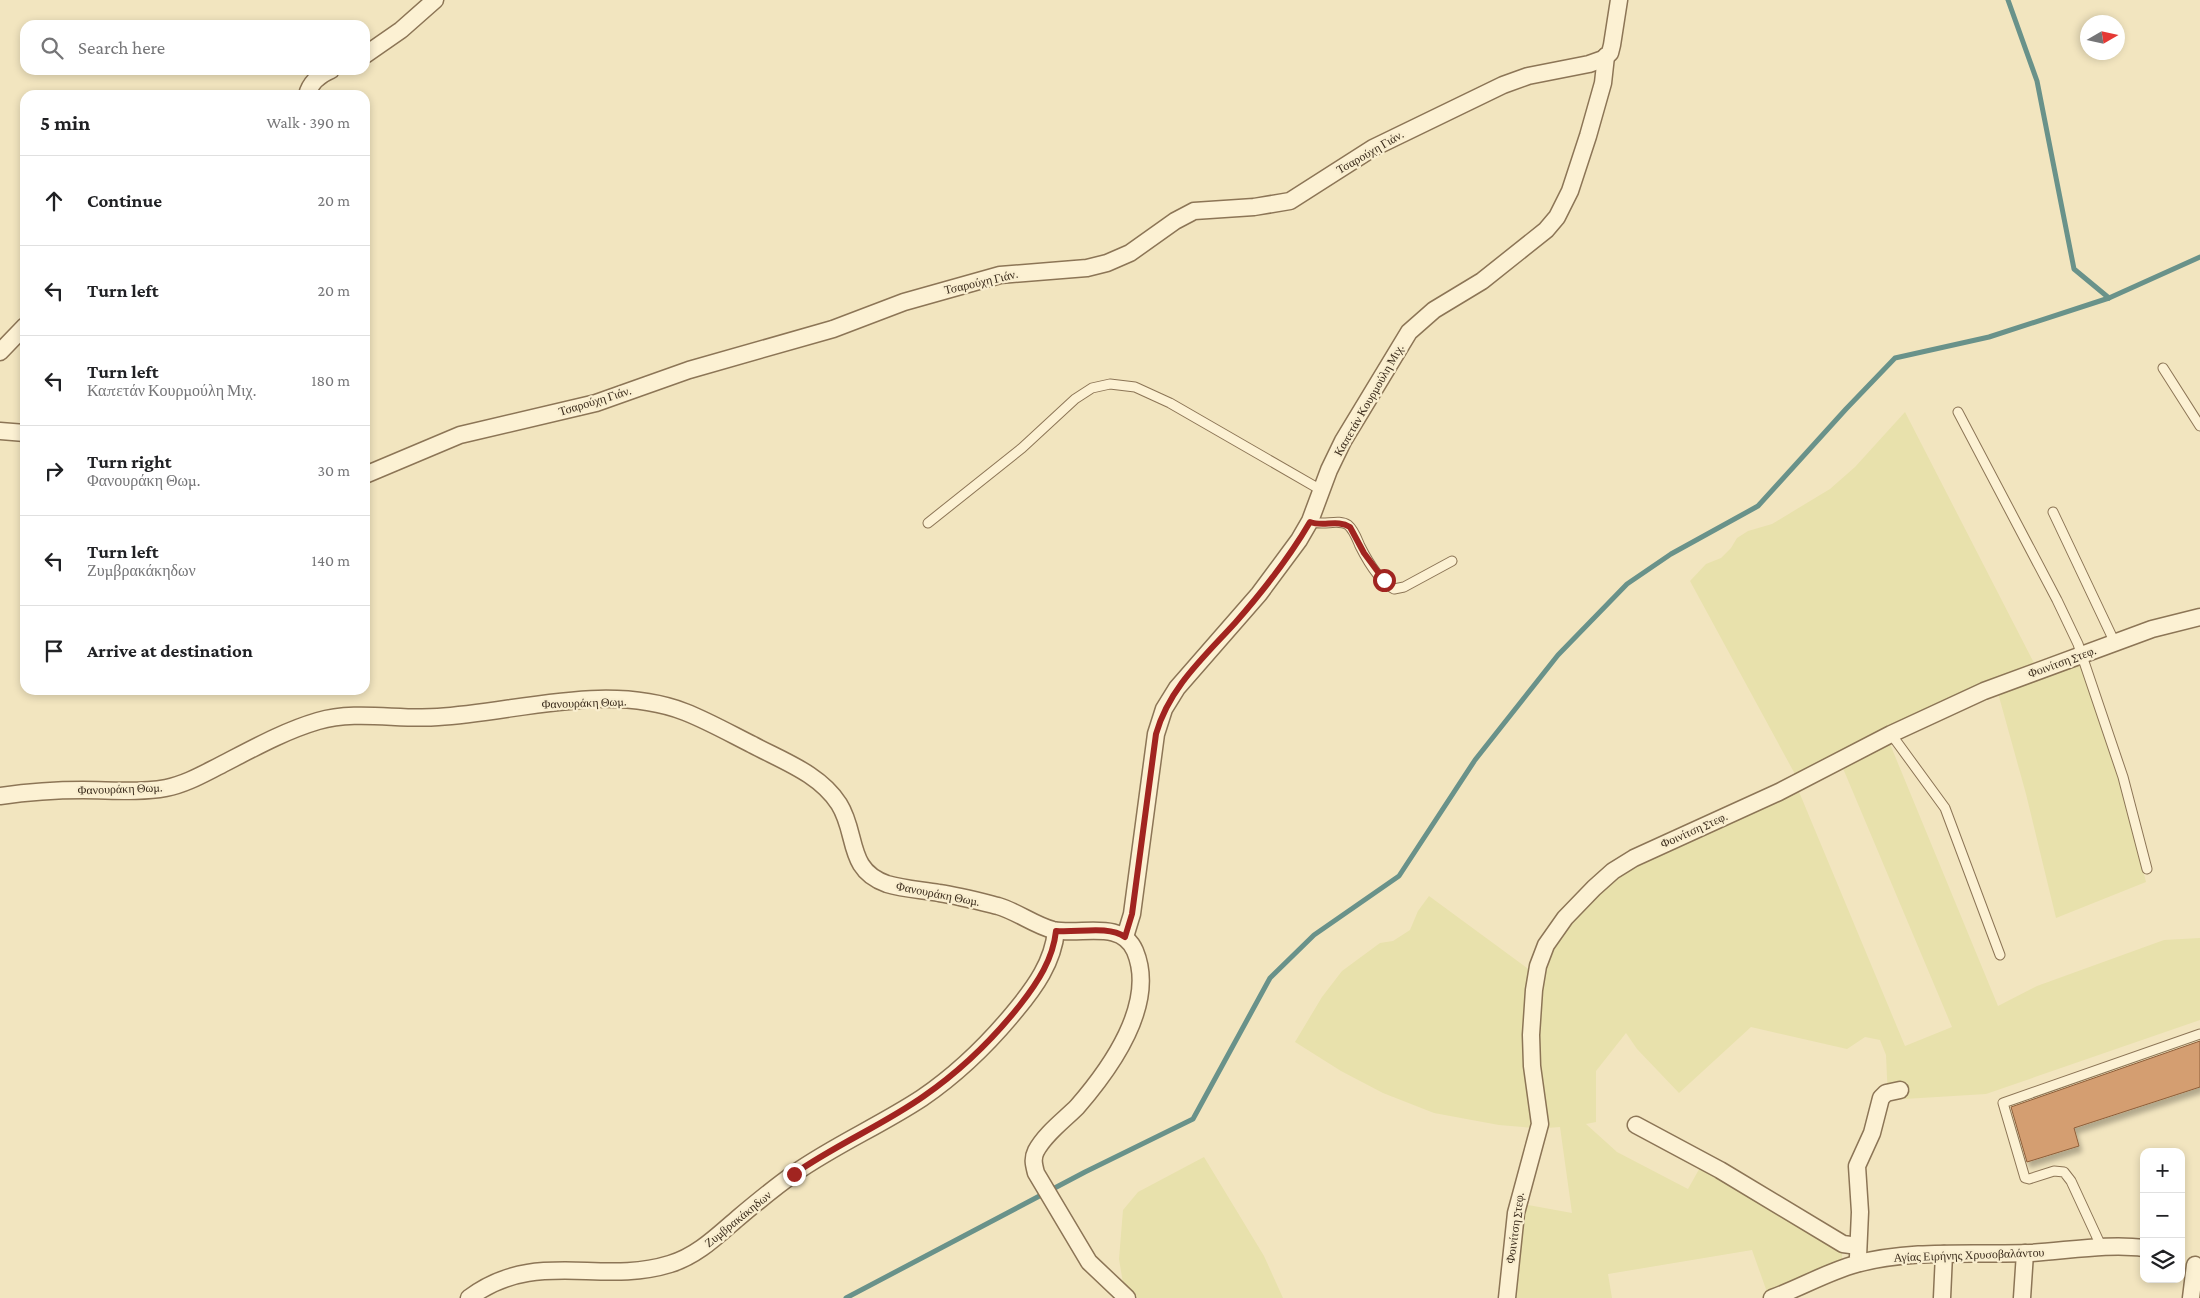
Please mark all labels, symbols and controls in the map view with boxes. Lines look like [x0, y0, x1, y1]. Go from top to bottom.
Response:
north arrow [2080, 15, 2125, 60]
search box [20, 20, 370, 75]
icon: search [38, 34, 66, 62]
text: Search here [78, 37, 165, 58]
text: 5 min [40, 111, 90, 135]
text: Walk · 390 m [266, 114, 350, 131]
street label: Τσαρούχη Γιάν. [1334, 127, 1406, 177]
icon: ahead [40, 187, 68, 215]
text: Continue [87, 190, 162, 211]
text: 20 m [317, 192, 350, 209]
street label: Τσαρούχη Γιάν. [943, 267, 1019, 297]
icon: left [40, 277, 68, 305]
text: Turn left [87, 280, 159, 301]
text: 20 m [317, 282, 350, 299]
street label: Καπετάν Κουρμούλη Μιχ. [1331, 341, 1407, 458]
text: Turn left [87, 361, 159, 382]
icon: left [40, 367, 68, 395]
text: 180 m [311, 372, 350, 389]
text: Καπετάν Κουρμούλη Μιχ. [87, 382, 256, 399]
street label: Τσαρούχη Γιάν. [557, 383, 633, 419]
text: Turn right [87, 451, 172, 472]
icon: right [40, 457, 68, 485]
text: 30 m [318, 462, 350, 479]
text: Φανουράκη Θωμ. [87, 472, 200, 489]
text: Turn left [87, 541, 159, 562]
icon: left [40, 547, 68, 575]
text: 140 m [312, 552, 350, 569]
text: Ζυμβρακάκηδων [87, 562, 196, 579]
route start [1373, 569, 1396, 592]
icon: arrive [40, 637, 68, 665]
text: Arrive at destination [87, 640, 253, 661]
street label: Φοινίτση Στεφ. [2026, 643, 2098, 681]
street label: Φανουράκη Θωμ. [541, 695, 627, 711]
street label: Φανουράκη Θωμ. [77, 781, 163, 797]
street label: Φοινίτση Στεφ. [1658, 809, 1730, 851]
street label: Φανουράκη Θωμ. [895, 879, 981, 909]
map controls [2140, 1148, 2185, 1283]
button: + [2140, 1148, 2185, 1193]
route end [783, 1163, 806, 1186]
street label: Ζυμβρακάκηδων [702, 1188, 775, 1250]
street label: Φοινίτση Στεφ. [1503, 1191, 1527, 1265]
button: − [2140, 1193, 2185, 1238]
button: layers [2140, 1238, 2185, 1283]
street label: Αγίας Ειρήνης Χρυσοβαλάντου [1893, 1245, 2045, 1265]

